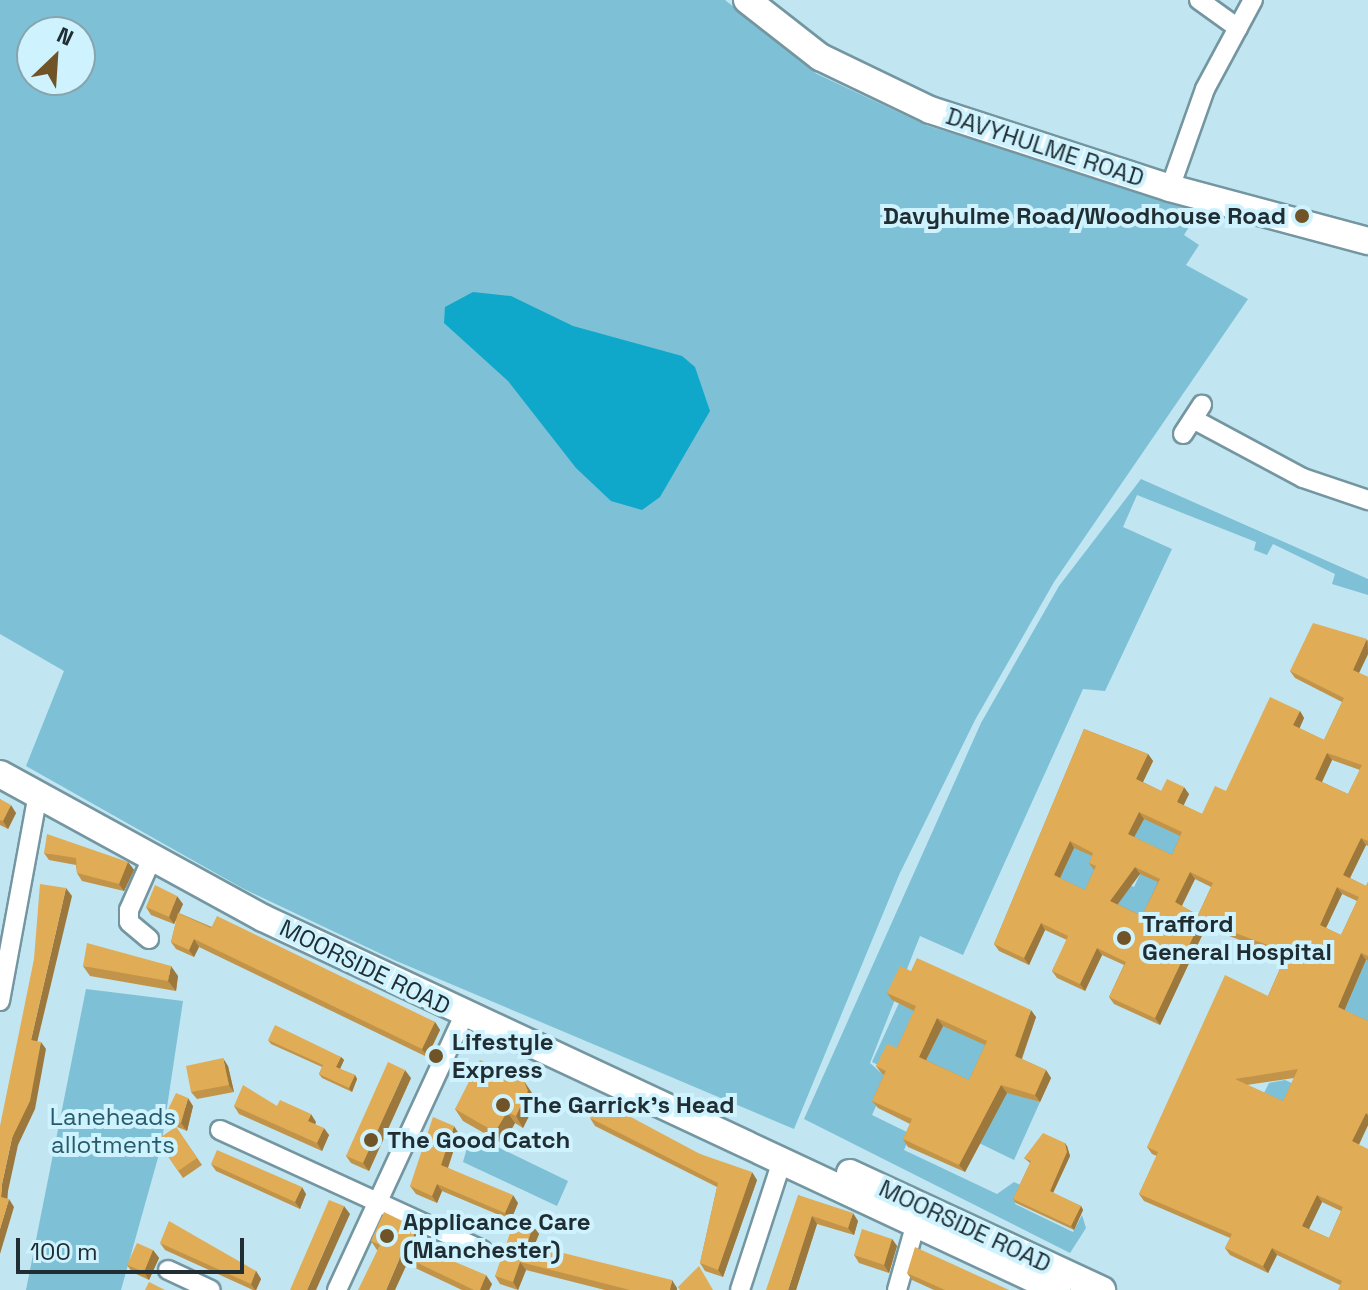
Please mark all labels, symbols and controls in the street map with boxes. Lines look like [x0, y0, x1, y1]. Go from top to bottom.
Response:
north arrow [16, 16, 96, 96]
text: N [53, 20, 78, 52]
street label: DAVYHULME ROAD [942, 101, 1148, 193]
place label: Davyhulme Road/Woodhouse Road [883, 202, 1286, 230]
marker: Davyhulme Road/Woodhouse Road [1293, 207, 1311, 225]
place label: Trafford General Hospital [1142, 910, 1332, 966]
street label: MOORSIDE ROAD [275, 913, 455, 1021]
marker: Trafford General Hospital [1113, 927, 1135, 949]
place label: Lifestyle Express [452, 1028, 554, 1084]
marker: Lifestyle Express [427, 1047, 445, 1065]
place label: The Garrick's Head [519, 1091, 735, 1119]
marker: The Garrick's Head [494, 1096, 512, 1114]
park label: Laneheads allotments [50, 1103, 176, 1159]
place label: The Good Catch [387, 1126, 570, 1154]
marker: The Good Catch [362, 1131, 380, 1149]
street label: MOORSIDE ROAD [875, 1174, 1055, 1278]
place label: Applicance Care (Manchester) [403, 1208, 591, 1264]
scale bar [20, 1222, 248, 1272]
marker: Applicance Care (Manchester) [378, 1227, 396, 1245]
text: 100 m [30, 1236, 98, 1267]

